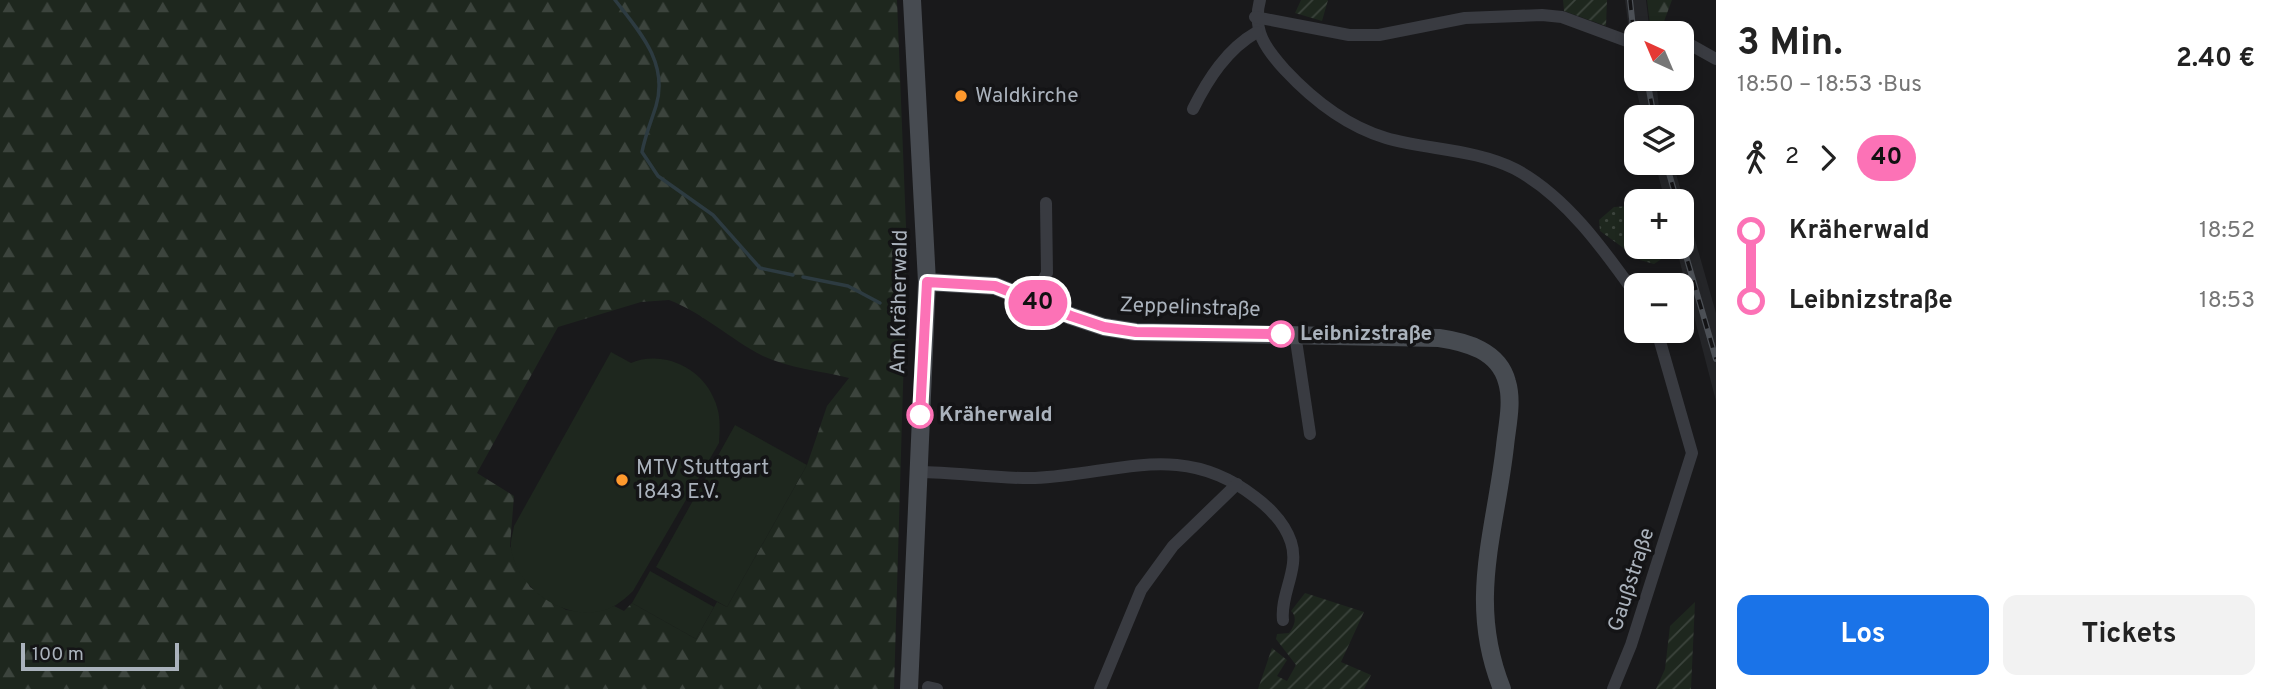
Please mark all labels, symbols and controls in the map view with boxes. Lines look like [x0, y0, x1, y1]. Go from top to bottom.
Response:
text: 3 Min. [1737, 20, 1843, 69]
north arrow [1624, 21, 1694, 91]
map controls [1624, 21, 1694, 343]
text: 2.40 € [2176, 43, 2255, 76]
text: 18:50 – 18:53 · Bus [1737, 71, 1922, 100]
place label: Waldkirche [975, 83, 1079, 110]
marker: Waldkirche [953, 88, 969, 104]
button: layers [1624, 105, 1694, 175]
icon: walk [1737, 139, 1775, 177]
icon: forward [1809, 139, 1847, 177]
text: 2 [1785, 143, 1799, 172]
text: 40 [1871, 143, 1902, 173]
button: + [1624, 189, 1694, 259]
text: Kräherwald [1789, 215, 1930, 248]
text: 18:52 [2199, 217, 2255, 246]
street label: Am Kräherwald [885, 229, 915, 375]
button: − [1624, 273, 1694, 343]
line badge: 40 [1006, 280, 1070, 326]
text: Leibnizstraße [1789, 285, 1953, 318]
text: 18:53 [2199, 287, 2255, 316]
text: 40 [1022, 288, 1054, 318]
street label: Zeppelinstraße [1119, 292, 1261, 324]
marker: Leibnizstraße [1268, 321, 1294, 347]
place label: Leibnizstraße [1300, 321, 1432, 348]
marker: Kräherwald [907, 402, 933, 428]
place label: Kräherwald [939, 402, 1053, 429]
place label: MTV Stuttgart 1843 E.V. [636, 455, 769, 506]
marker: MTV Stuttgart 1843 E.V. [614, 472, 630, 488]
street label: Gaußstraße [1603, 525, 1661, 635]
button: Los [1737, 595, 1989, 675]
button: Tickets [2003, 595, 2255, 675]
scale bar [21, 640, 178, 672]
text: 100 m [32, 643, 84, 667]

